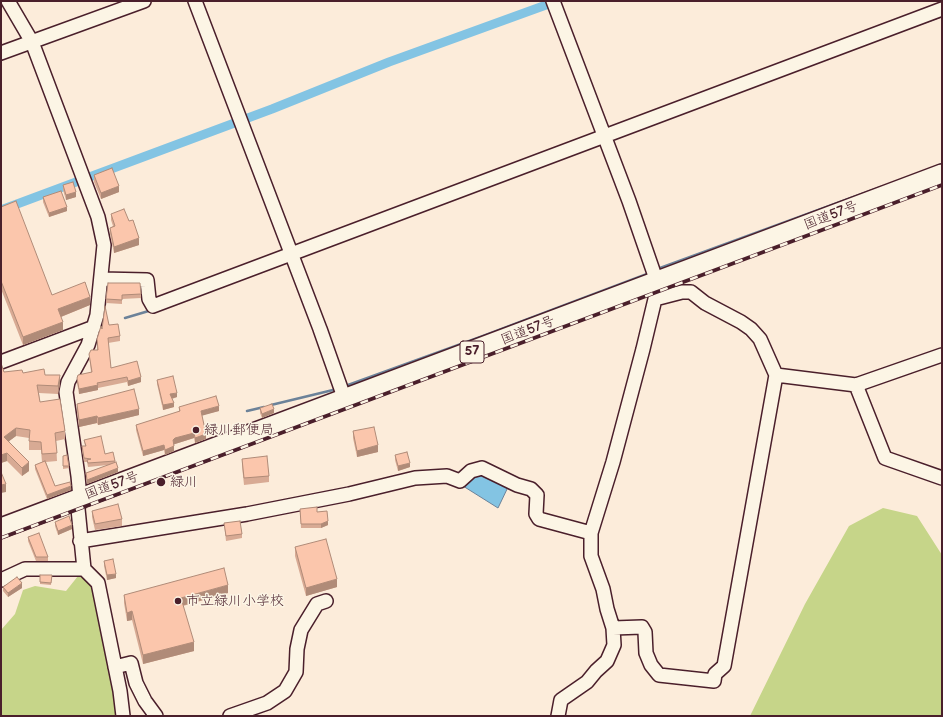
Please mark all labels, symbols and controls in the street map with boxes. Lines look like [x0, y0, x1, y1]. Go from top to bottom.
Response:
street label: 国道57号 [801, 198, 861, 234]
street label: 国道57号 [498, 313, 558, 349]
road number: 57 [460, 341, 484, 363]
place label: 緑川郵便局 [204, 422, 274, 438]
marker: 緑川郵便局 [191, 425, 201, 435]
street label: 国道57号 [82, 468, 142, 504]
place label: 緑川 [170, 474, 198, 490]
marker: 緑川 [155, 476, 167, 488]
place label: 市立緑川小学校 [186, 593, 284, 609]
marker: 市立緑川小学校 [173, 596, 183, 606]

